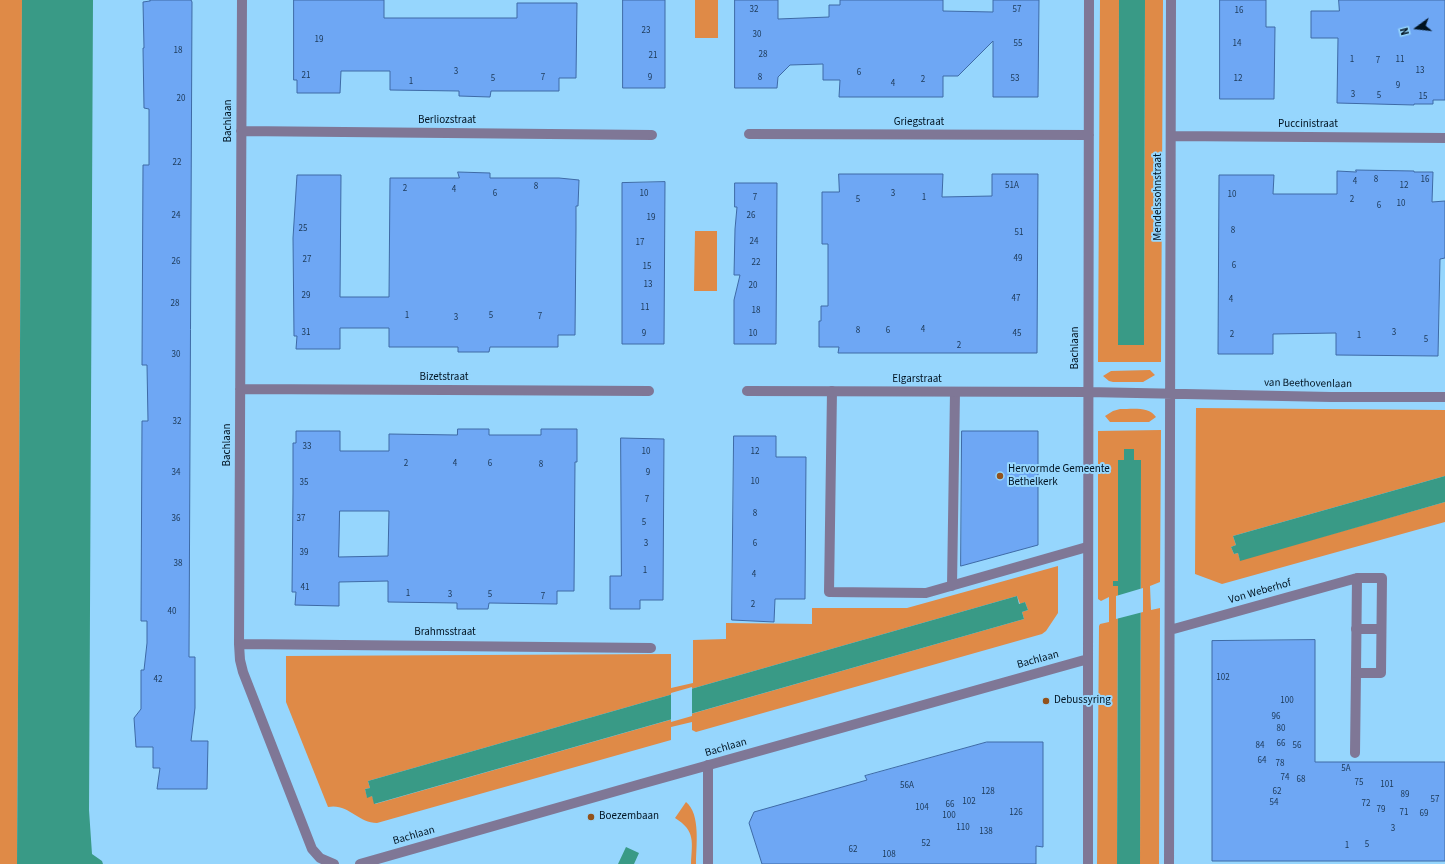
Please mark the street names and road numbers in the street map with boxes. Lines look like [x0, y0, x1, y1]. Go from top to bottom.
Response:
street label: Bachlaan [222, 100, 236, 142]
street label: Berliozstraat [418, 114, 476, 128]
street label: Griegstraat [894, 116, 944, 130]
street label: Puccinistraat [1278, 118, 1338, 132]
street label: Mendelssohnstraat [1152, 153, 1166, 241]
street label: Bachlaan [1069, 327, 1083, 369]
street label: Bizetstraat [419, 371, 469, 385]
street label: Elgarstraat [892, 373, 942, 387]
street label: van Beethovenlaan [1264, 377, 1352, 391]
street label: Bachlaan [221, 424, 235, 466]
street label: Von Weberhof [1227, 577, 1293, 607]
street label: Brahmsstraat [414, 626, 476, 640]
street label: Bachlaan [1016, 648, 1060, 672]
street label: Bachlaan [704, 736, 748, 760]
street label: Bachlaan [392, 824, 436, 848]

